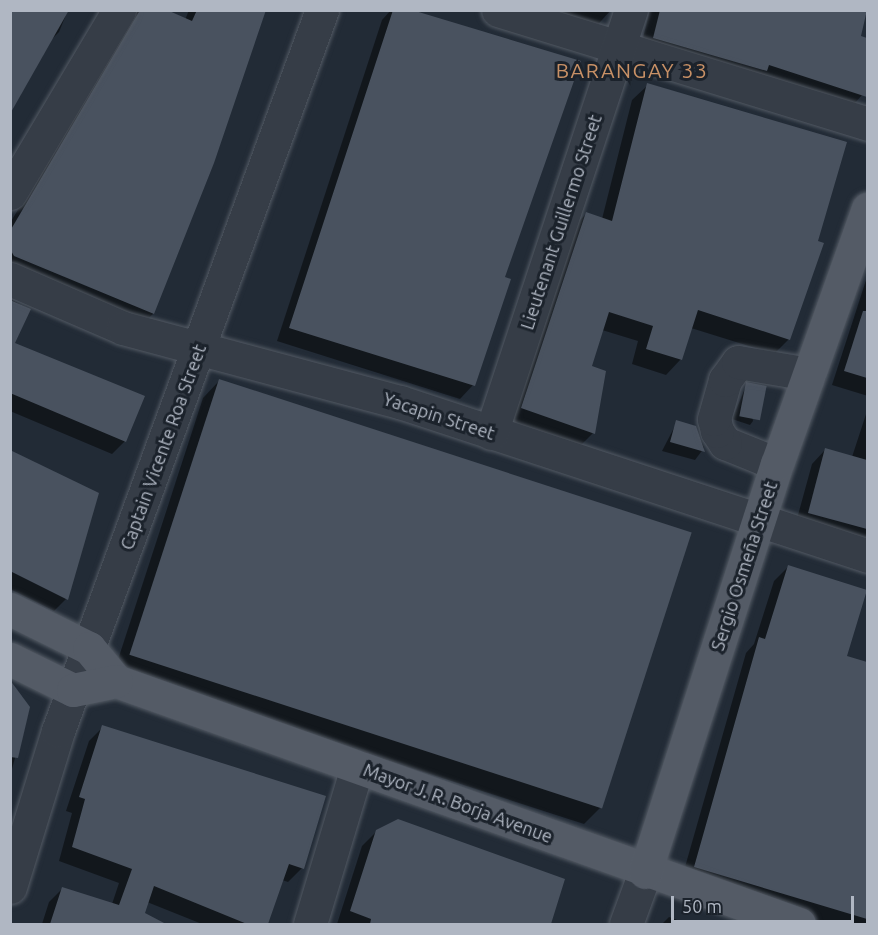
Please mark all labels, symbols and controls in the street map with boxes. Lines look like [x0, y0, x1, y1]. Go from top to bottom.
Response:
district label: BARANGAY 33 [556, 57, 708, 83]
street label: Lieutenant Guillermo Street [516, 112, 606, 332]
street label: Captain Vicente Roa Street [116, 341, 210, 553]
street label: Yacapin Street [380, 388, 498, 444]
street label: Sergio Osmeña Street [706, 479, 782, 653]
street label: Mayor J. R. Borja Avenue [361, 759, 555, 847]
scale bar [674, 884, 857, 922]
text: 50 m [682, 896, 722, 916]

